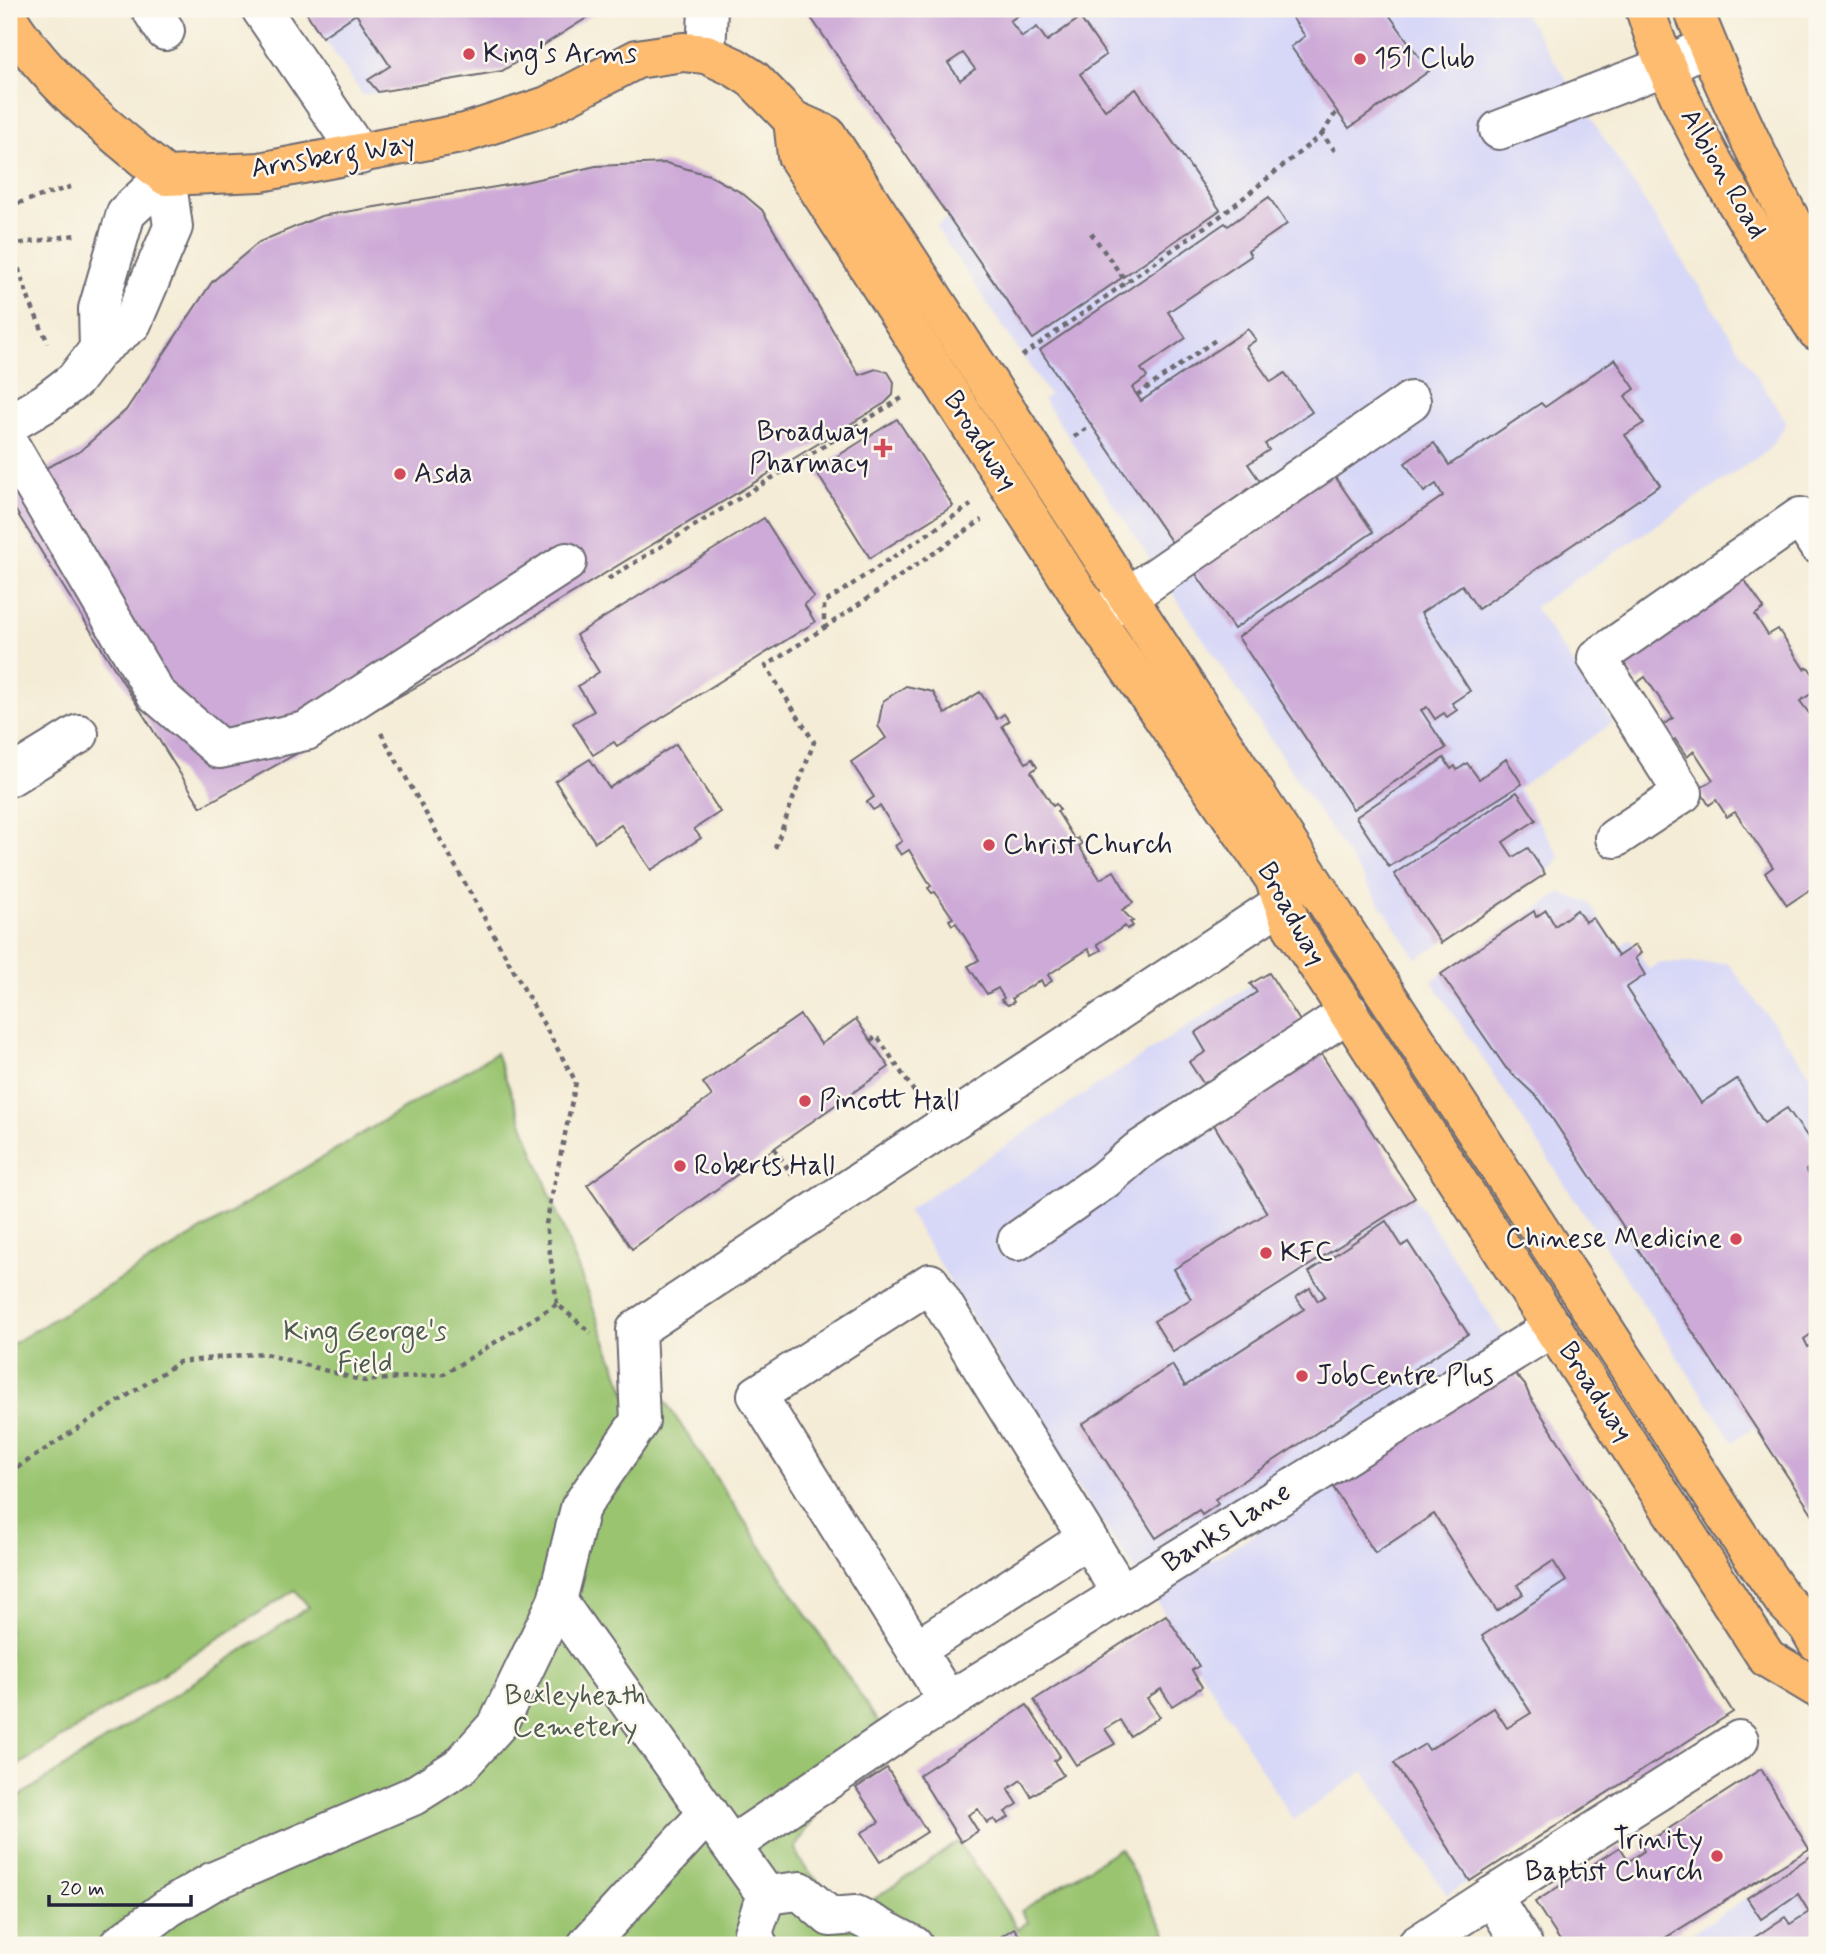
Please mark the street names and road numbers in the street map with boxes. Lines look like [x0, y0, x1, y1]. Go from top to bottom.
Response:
street label: Albion Road [1671, 102, 1775, 246]
street label: Arnsberg Way [248, 126, 418, 191]
street label: Broadway [934, 384, 1026, 498]
street label: Broadway [1248, 856, 1334, 972]
street label: Broadway [1549, 1335, 1641, 1449]
street label: Banks Lane [1156, 1474, 1298, 1582]

